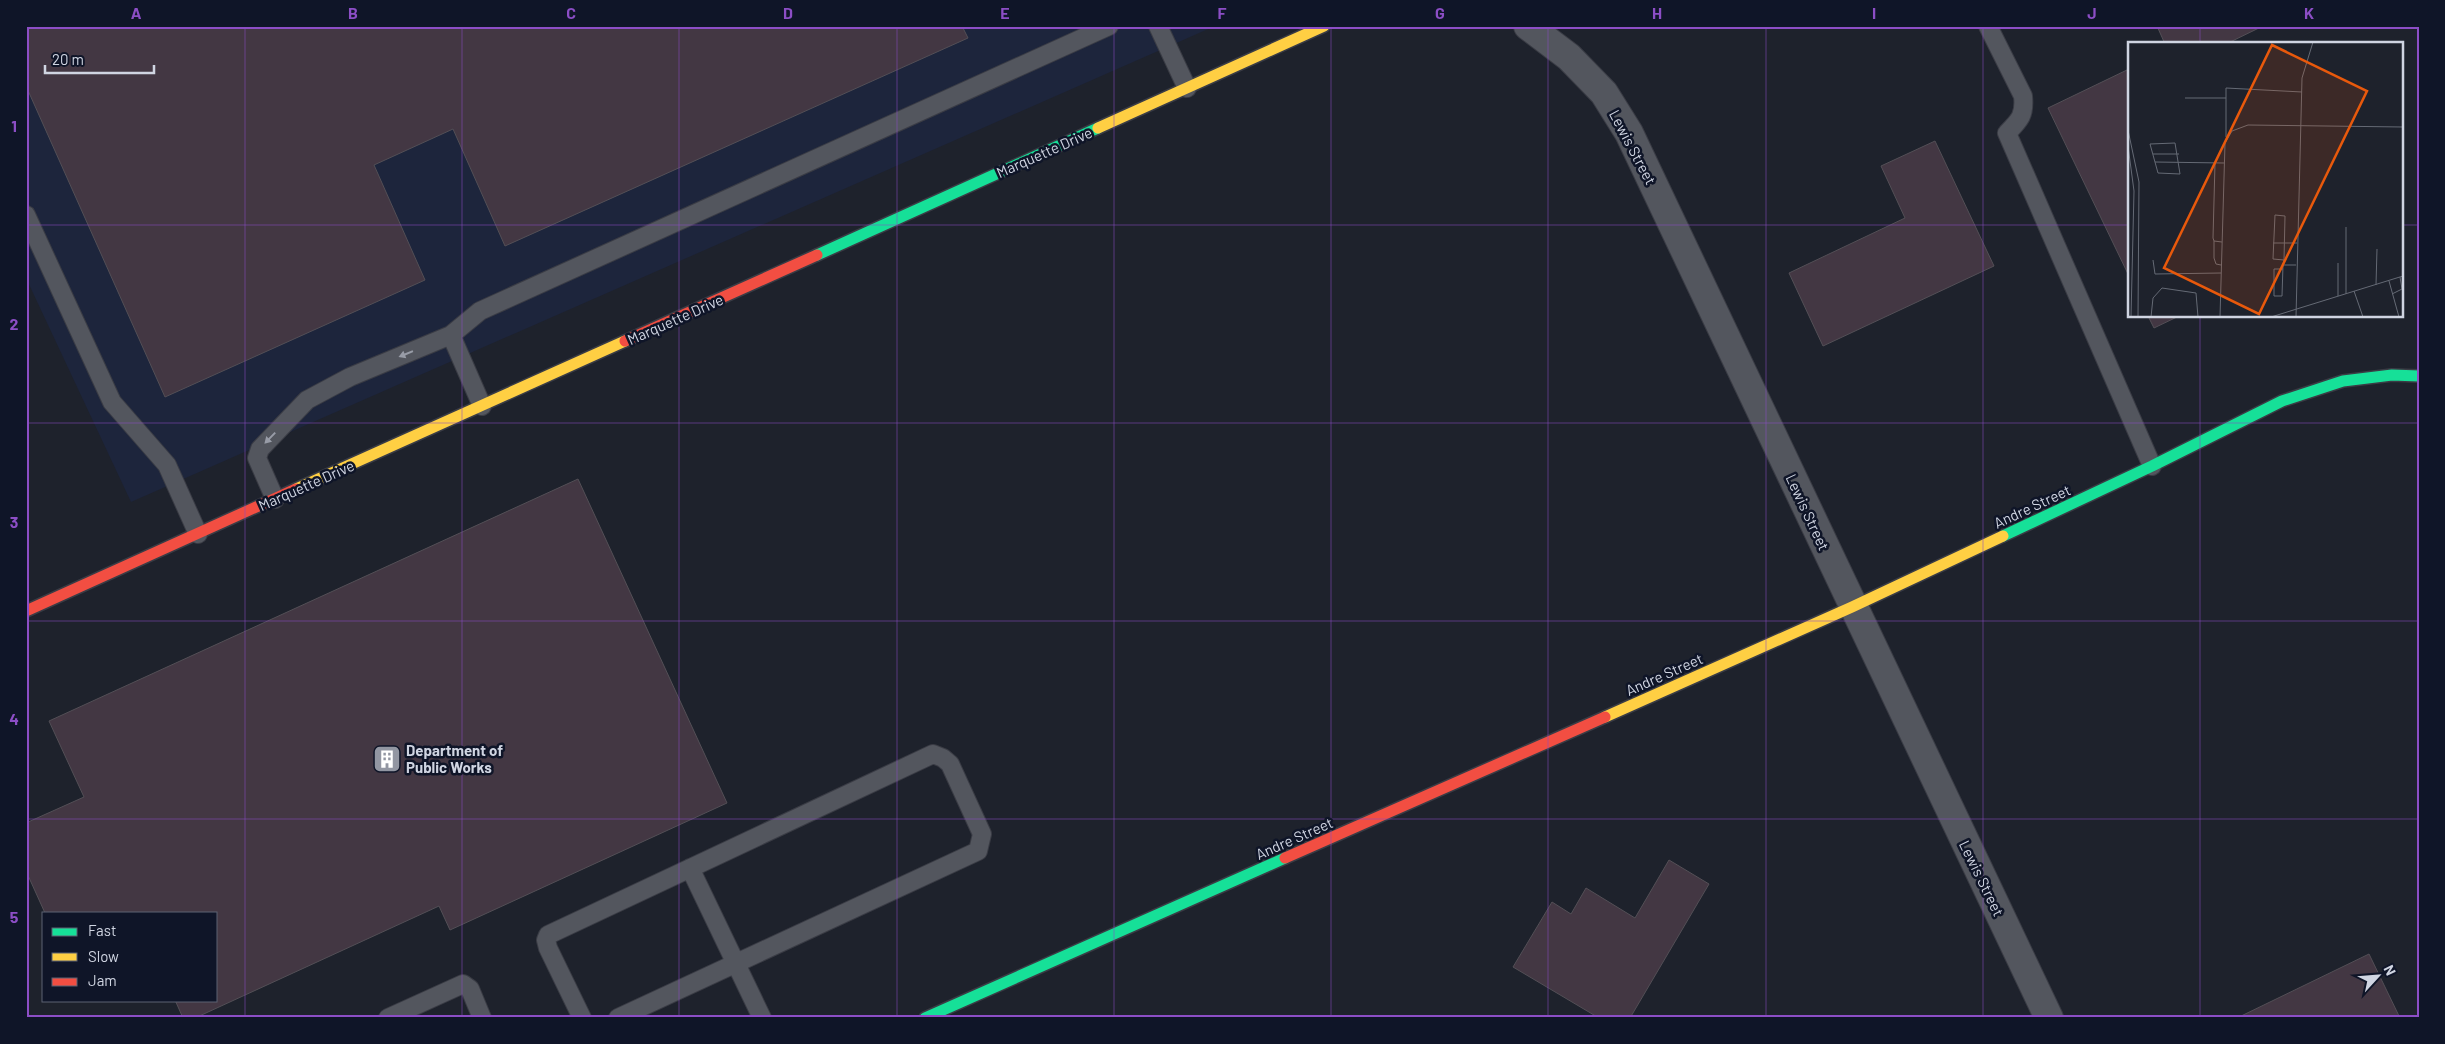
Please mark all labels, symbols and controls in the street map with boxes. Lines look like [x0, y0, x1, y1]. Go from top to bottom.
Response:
text: A [131, 3, 142, 22]
text: B [348, 3, 358, 22]
text: C [566, 3, 576, 22]
text: D [783, 3, 793, 22]
text: E [1000, 3, 1010, 22]
text: F [1218, 3, 1227, 22]
text: G [1435, 3, 1445, 22]
text: H [1652, 3, 1662, 22]
text: I [1872, 3, 1876, 22]
text: J [2087, 3, 2097, 22]
text: K [2304, 3, 2314, 22]
scale bar [45, 42, 154, 74]
inset map [2128, 42, 2402, 318]
text: 20 m [52, 50, 84, 68]
street label: Lewis Street [1606, 107, 1660, 187]
text: 1 [11, 116, 17, 135]
street label: Marquette Drive [993, 123, 1095, 181]
street label: Marquette Drive [624, 290, 726, 348]
text: 2 [10, 314, 19, 333]
one-way arrow [399, 350, 413, 358]
one-way arrow [264, 432, 276, 444]
street label: Marquette Drive [255, 456, 357, 514]
street label: Lewis Street [1782, 471, 1834, 553]
street label: Andre Street [1991, 480, 2073, 532]
text: 3 [10, 512, 18, 531]
street label: Andre Street [1623, 649, 1705, 699]
text: 4 [9, 709, 19, 728]
place label: Department of Public Works [406, 741, 503, 776]
building icon: Department of Public Works [372, 744, 402, 774]
street label: Andre Street [1253, 813, 1335, 863]
street label: Lewis Street [1956, 837, 2008, 919]
text: 5 [10, 907, 19, 926]
legend [42, 912, 218, 1002]
text: Fast [88, 921, 116, 939]
text: Slow [88, 947, 119, 965]
north arrow [2352, 952, 2402, 1002]
text: N [2380, 962, 2400, 978]
text: Jam [88, 971, 117, 989]

